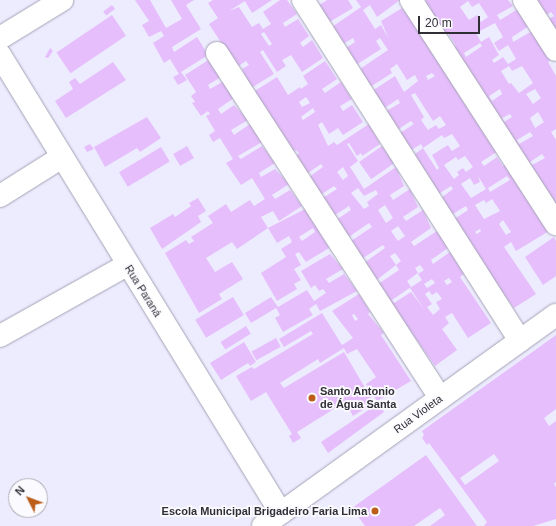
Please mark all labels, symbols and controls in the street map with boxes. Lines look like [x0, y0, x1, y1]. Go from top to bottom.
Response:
scale bar [420, 8, 482, 34]
text: 20 m [425, 16, 452, 30]
street label: Rua Paraná [122, 263, 164, 319]
place label: Santo Antonio de Água Santa [320, 385, 396, 411]
street label: Rua Violeta [391, 392, 445, 436]
marker: Santo Antonio de Água Santa [307, 393, 317, 403]
north arrow [8, 478, 48, 518]
text: N [13, 484, 27, 498]
place label: Escola Municipal Brigadeiro Faria Lima [162, 504, 367, 518]
marker: Escola Municipal Brigadeiro Faria Lima [370, 506, 380, 516]

